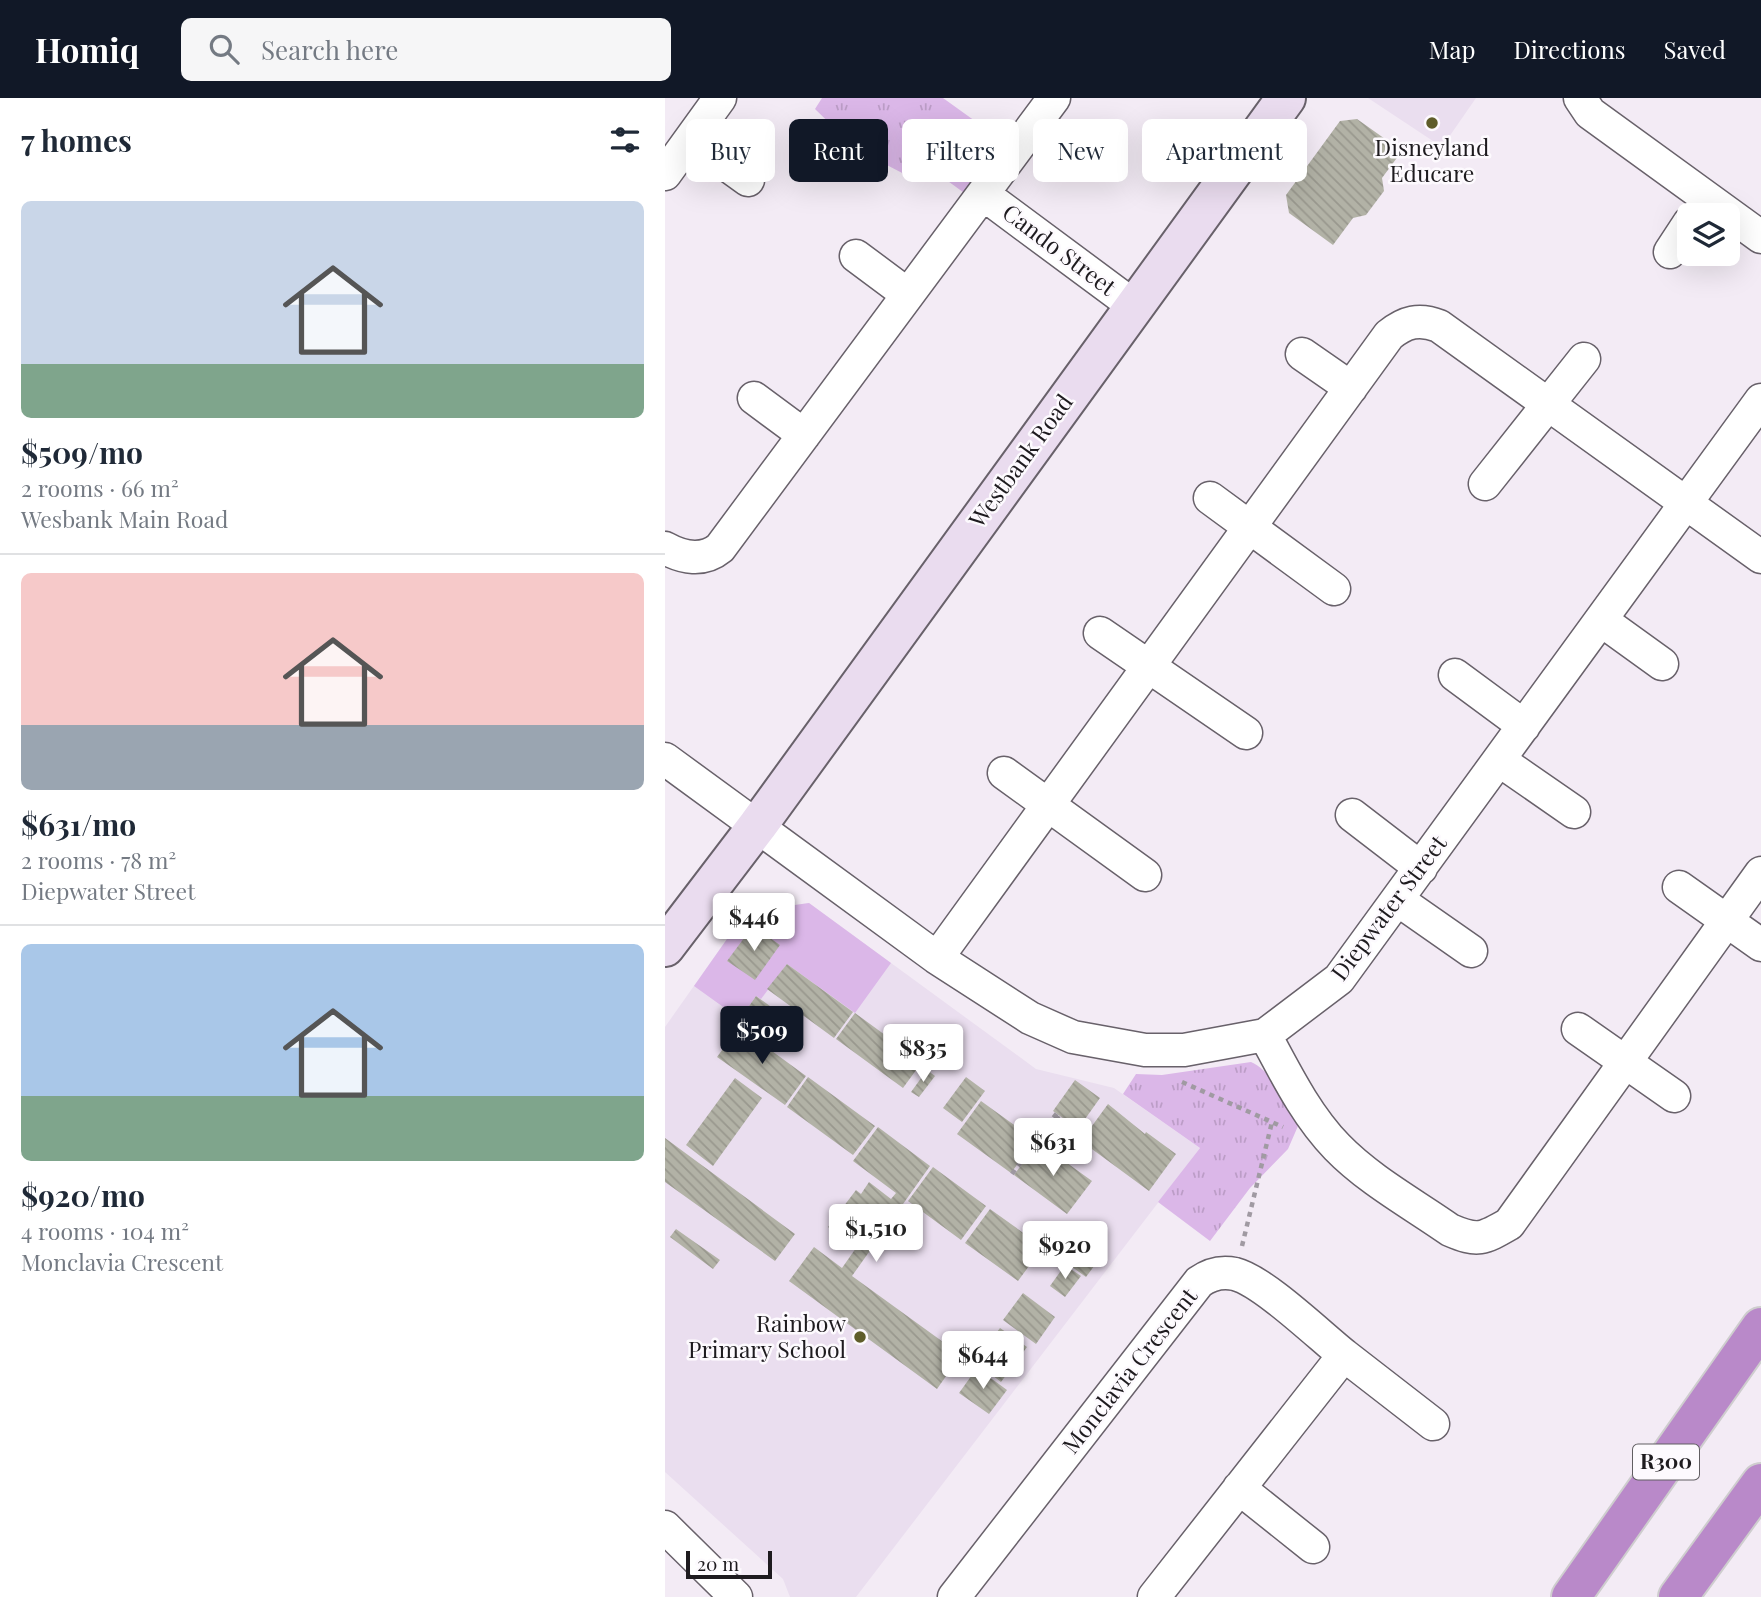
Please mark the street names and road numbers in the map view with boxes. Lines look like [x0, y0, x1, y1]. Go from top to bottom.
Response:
street label: Cando Street [997, 196, 1124, 302]
street label: Westbank Road [960, 387, 1079, 534]
street label: Diepwater Street [1323, 827, 1453, 986]
street label: Monclavia Crescent [1054, 1280, 1204, 1459]
road number: R300 [1633, 1444, 1699, 1480]

